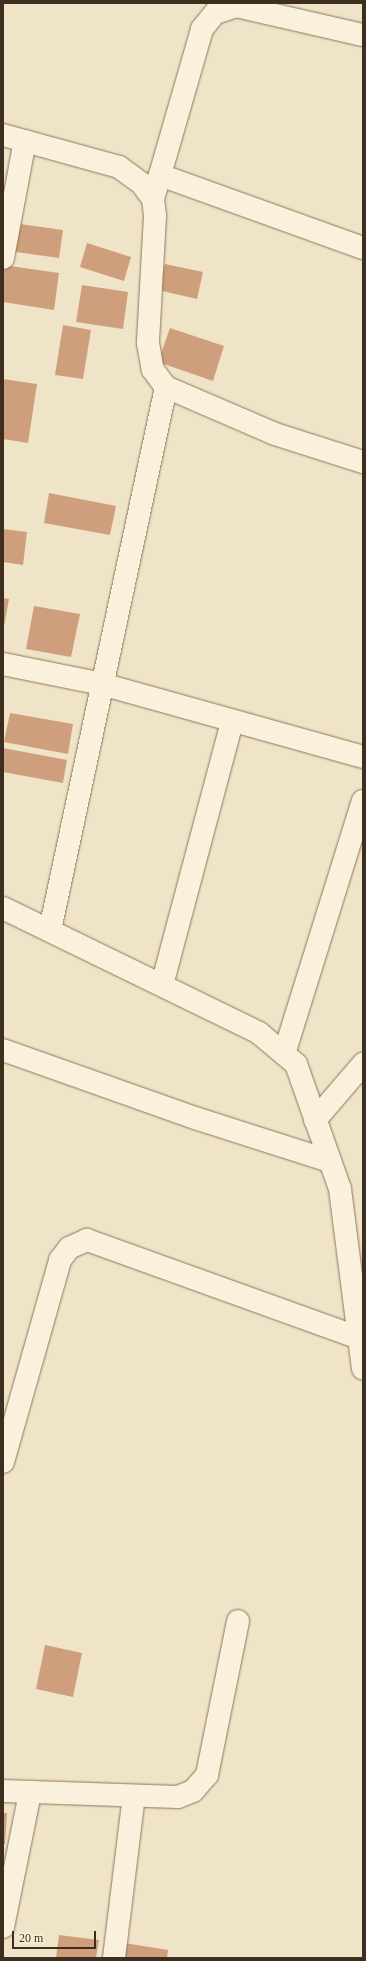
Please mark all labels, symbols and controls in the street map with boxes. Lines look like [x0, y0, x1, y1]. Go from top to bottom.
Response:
scale bar [14, 1923, 98, 1949]
text: 20 m [19, 1931, 43, 1945]

